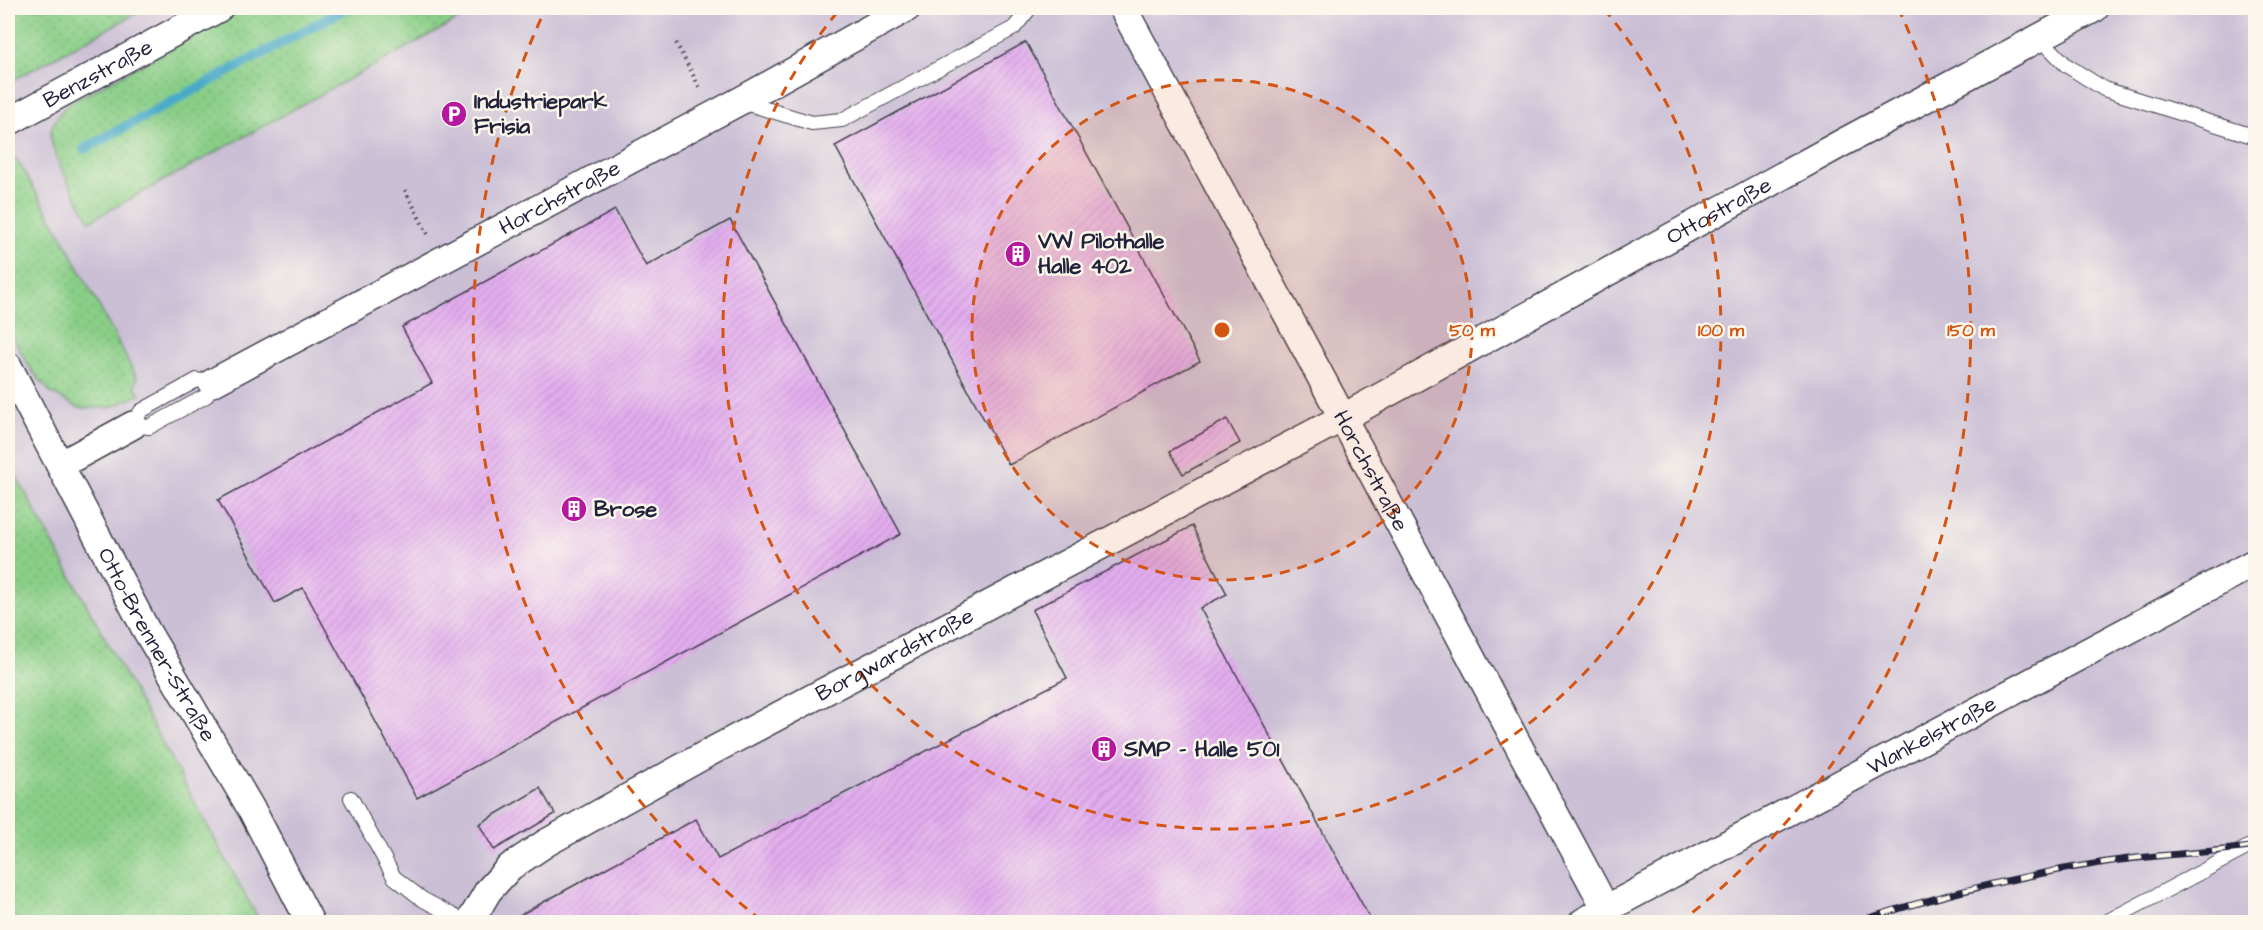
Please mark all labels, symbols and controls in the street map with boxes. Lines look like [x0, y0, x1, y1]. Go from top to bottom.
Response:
street label: Benzstraße [37, 31, 158, 116]
place label: Industriepark Frisia [474, 86, 608, 142]
parking icon: Industriepark Frisia [439, 99, 469, 129]
street label: Horchstraße [493, 152, 626, 243]
street label: Ottostraße [1661, 169, 1777, 252]
place label: VW Pilothalle Halle 402 [1037, 226, 1164, 282]
building icon: VW Pilothalle Halle 402 [1003, 239, 1033, 269]
text: 50 m [1449, 318, 1496, 343]
text: 100 m [1698, 318, 1745, 343]
text: 150 m [1947, 318, 1996, 343]
centre of rings [1212, 320, 1232, 340]
street label: Horchstraße [1326, 405, 1416, 537]
building icon: Brose [559, 494, 589, 524]
place label: Brose [594, 494, 657, 525]
street label: Otto-Brenner-Straße [90, 542, 224, 748]
street label: Borgwardstraße [810, 600, 979, 709]
street label: Wankelstraße [1861, 688, 2002, 782]
building icon: SMP - Halle 501 [1089, 734, 1119, 764]
place label: SMP - Halle 501 [1123, 734, 1279, 765]

